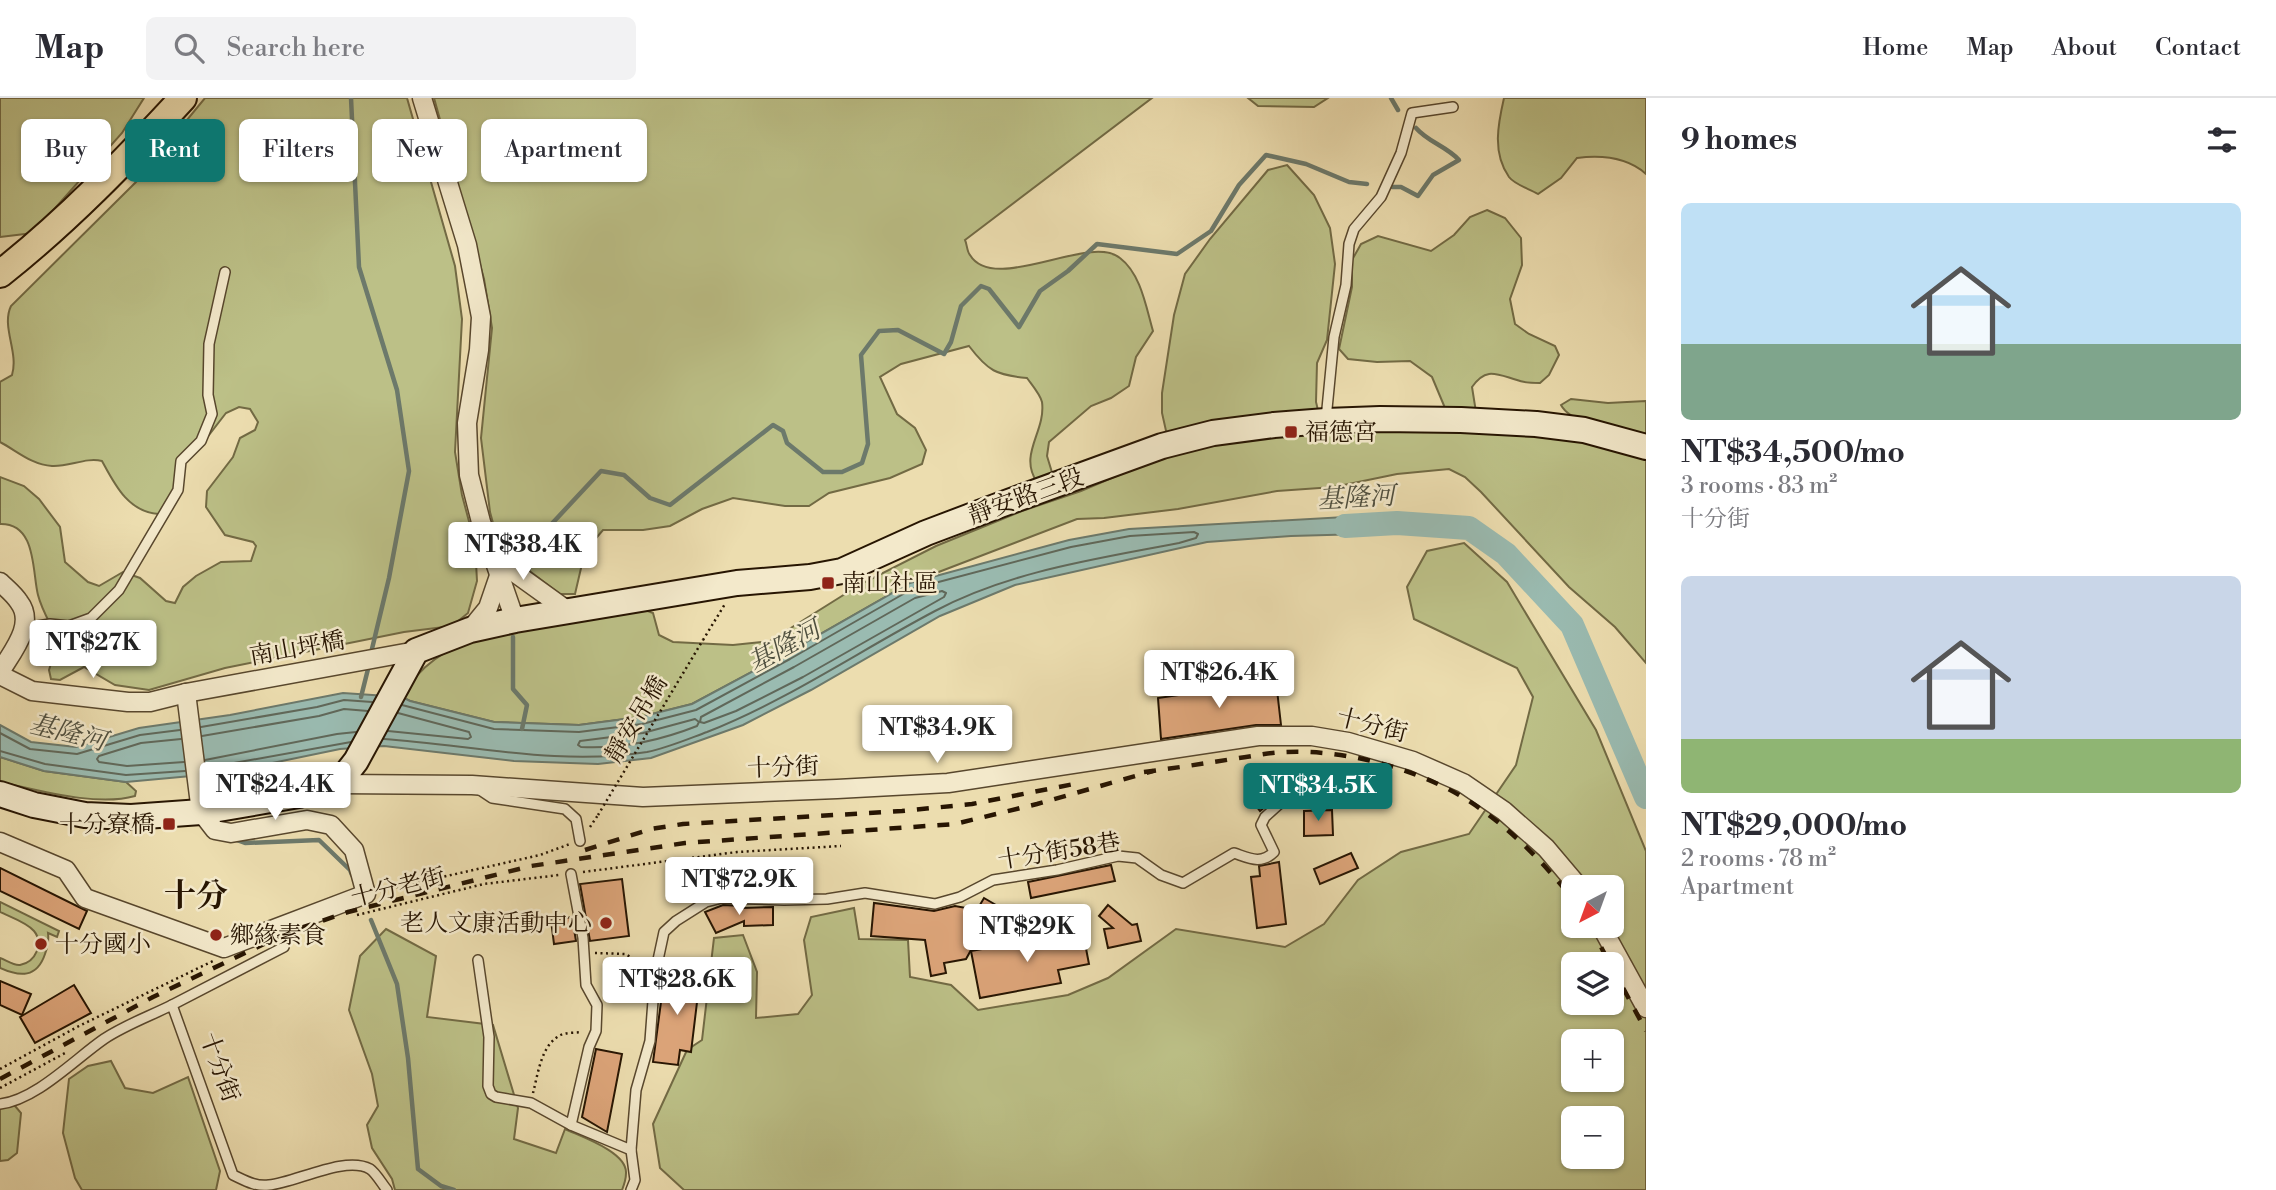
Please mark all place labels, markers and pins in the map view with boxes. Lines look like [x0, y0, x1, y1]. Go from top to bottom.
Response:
place label: 福德宮 [1305, 418, 1377, 448]
marker: 福德宮 [1283, 424, 1299, 440]
pin: NT$38.4K [451, 522, 595, 582]
place label: 南山社區 [842, 569, 938, 599]
marker: 南山社區 [820, 575, 836, 591]
pin: NT$27K [36, 620, 150, 680]
pin: NT$26.4K [1147, 650, 1291, 710]
pin: NT$34.9K [865, 706, 1009, 765]
pin: NT$24.4K [203, 762, 347, 822]
pin: NT$34.5K [1246, 764, 1390, 823]
place label: 十分寮橋 [59, 810, 155, 840]
marker: 十分寮橋 [161, 816, 177, 832]
pin: NT$72.9K [667, 858, 811, 917]
pin: NT$29K [970, 904, 1084, 964]
place label: 老人文康活動中心 [400, 909, 592, 939]
marker: 老人文康活動中心 [598, 915, 614, 931]
place label: 鄉緣素食 [230, 921, 326, 951]
marker: 鄉緣素食 [208, 927, 224, 943]
place label: 十分國小 [55, 930, 151, 960]
marker: 十分國小 [33, 936, 49, 952]
pin: NT$28.6K [605, 958, 749, 1017]

